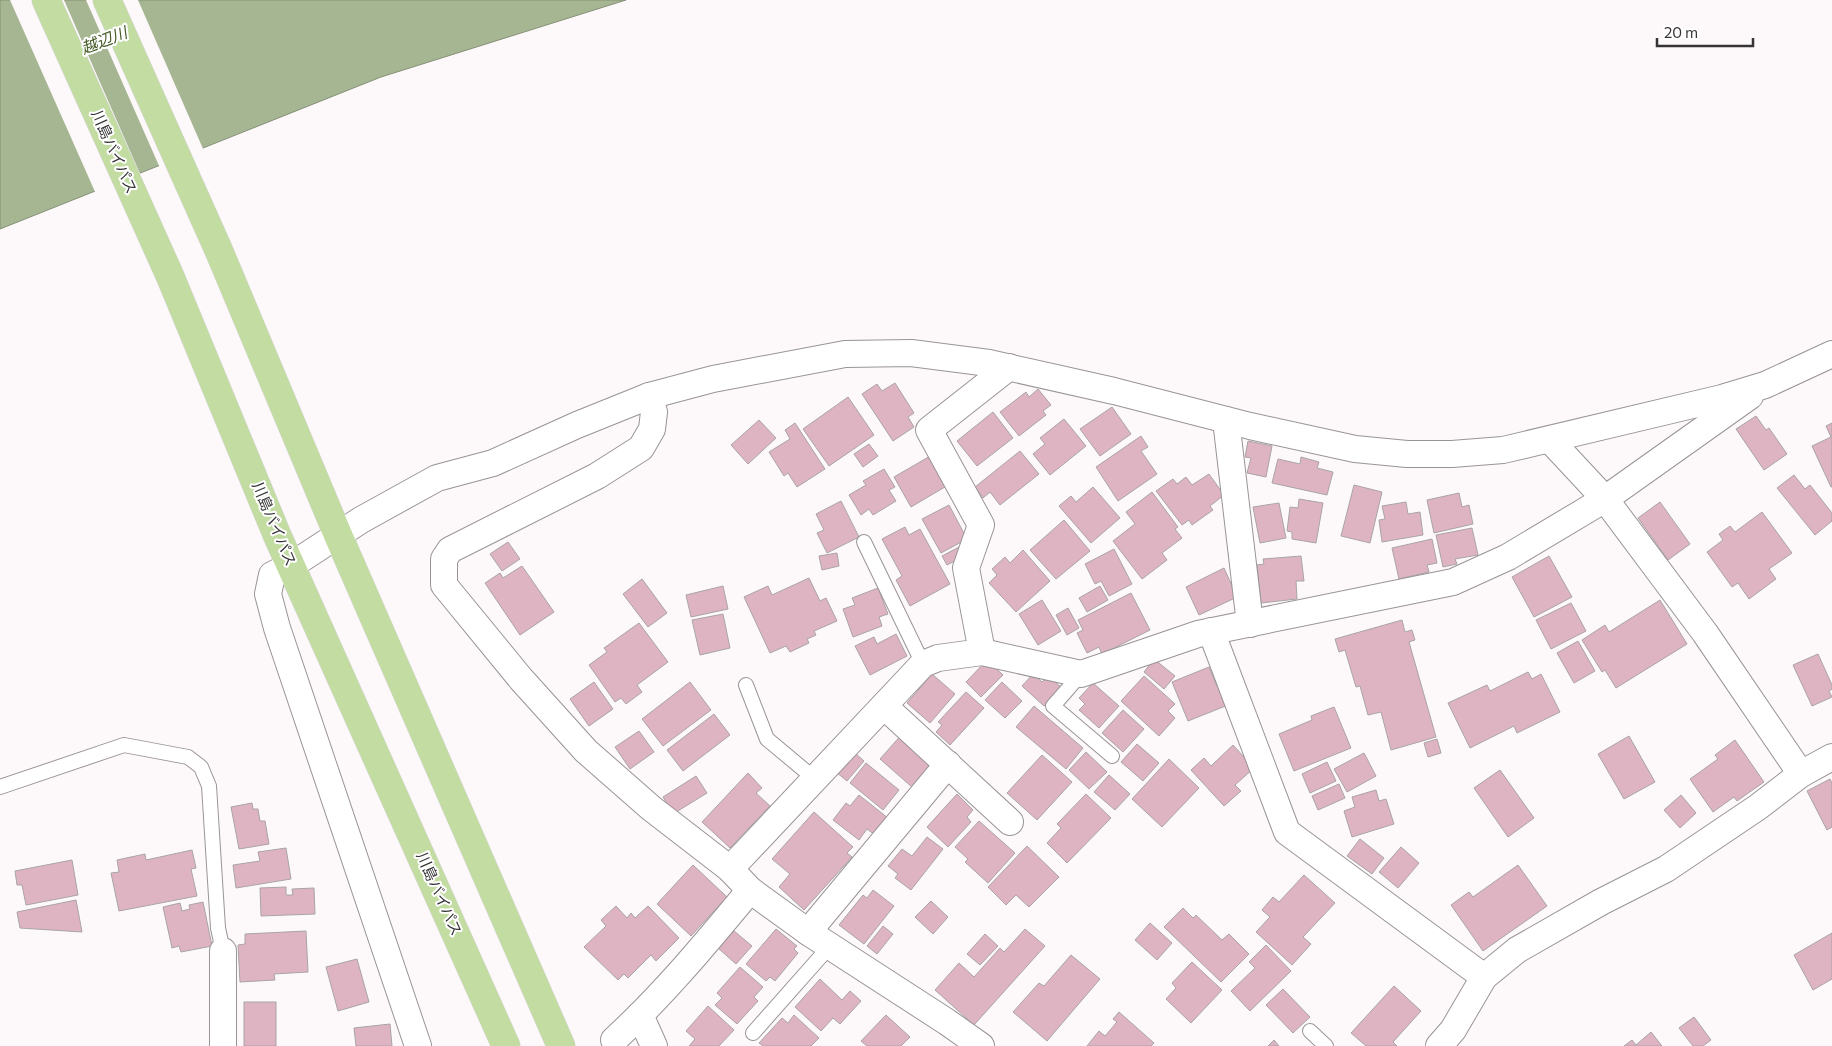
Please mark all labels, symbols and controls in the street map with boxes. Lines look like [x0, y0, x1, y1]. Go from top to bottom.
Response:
scale bar [1657, 15, 1753, 47]
water label: 越辺川 [78, 21, 131, 57]
text: 20 m [1664, 23, 1698, 41]
street label: 川島バイパス [88, 107, 141, 196]
street label: 川島バイパス [249, 479, 301, 568]
street label: 川島バイパス [413, 849, 466, 938]

